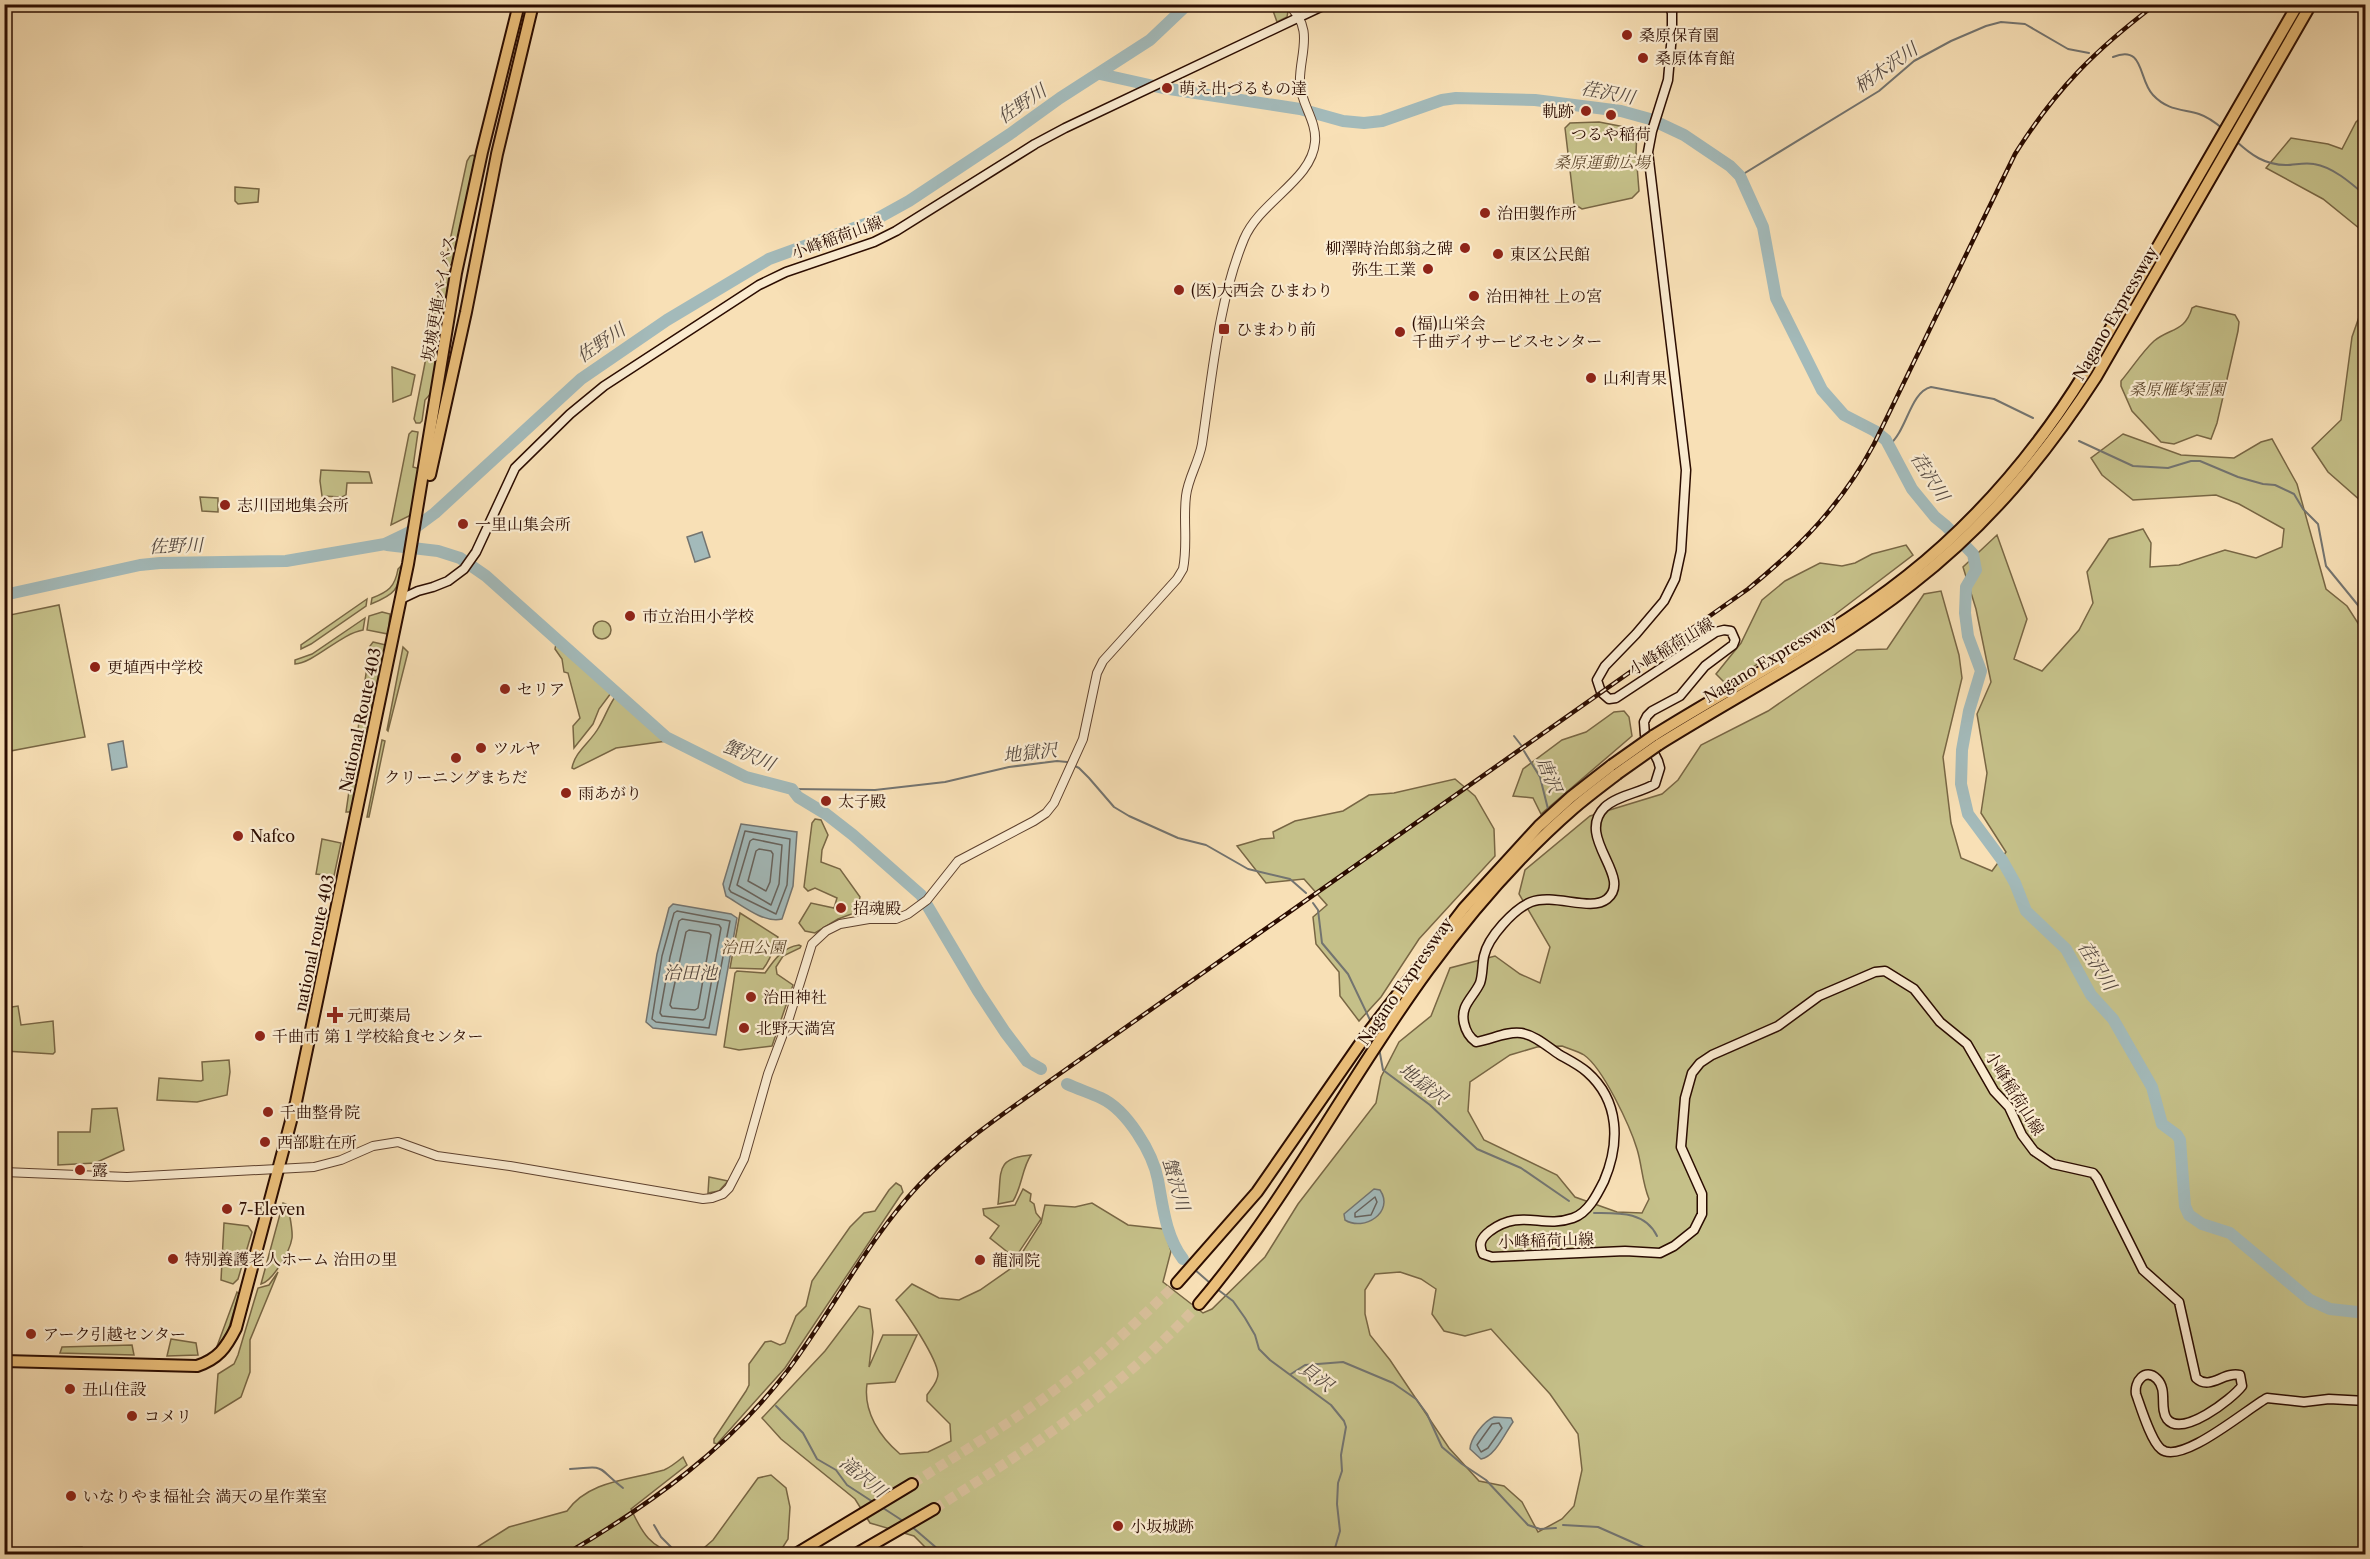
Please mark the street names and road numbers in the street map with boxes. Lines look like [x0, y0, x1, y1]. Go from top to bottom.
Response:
street label: 小峰稲荷山線 [788, 211, 886, 263]
street label: 坂城更埴バイパス [417, 233, 459, 363]
street label: Nagano Expressway [2068, 241, 2162, 384]
street label: Nagano Expressway [1700, 611, 1841, 707]
street label: 小峰稲荷山線 [1625, 613, 1717, 679]
street label: National Route 403 [335, 646, 385, 794]
street label: national route 403 [290, 873, 338, 1013]
street label: Nagano Expressway [1353, 912, 1457, 1049]
street label: 小峰稲荷山線 [1981, 1047, 2049, 1139]
street label: 小峰稲荷山線 [1498, 1228, 1594, 1252]

